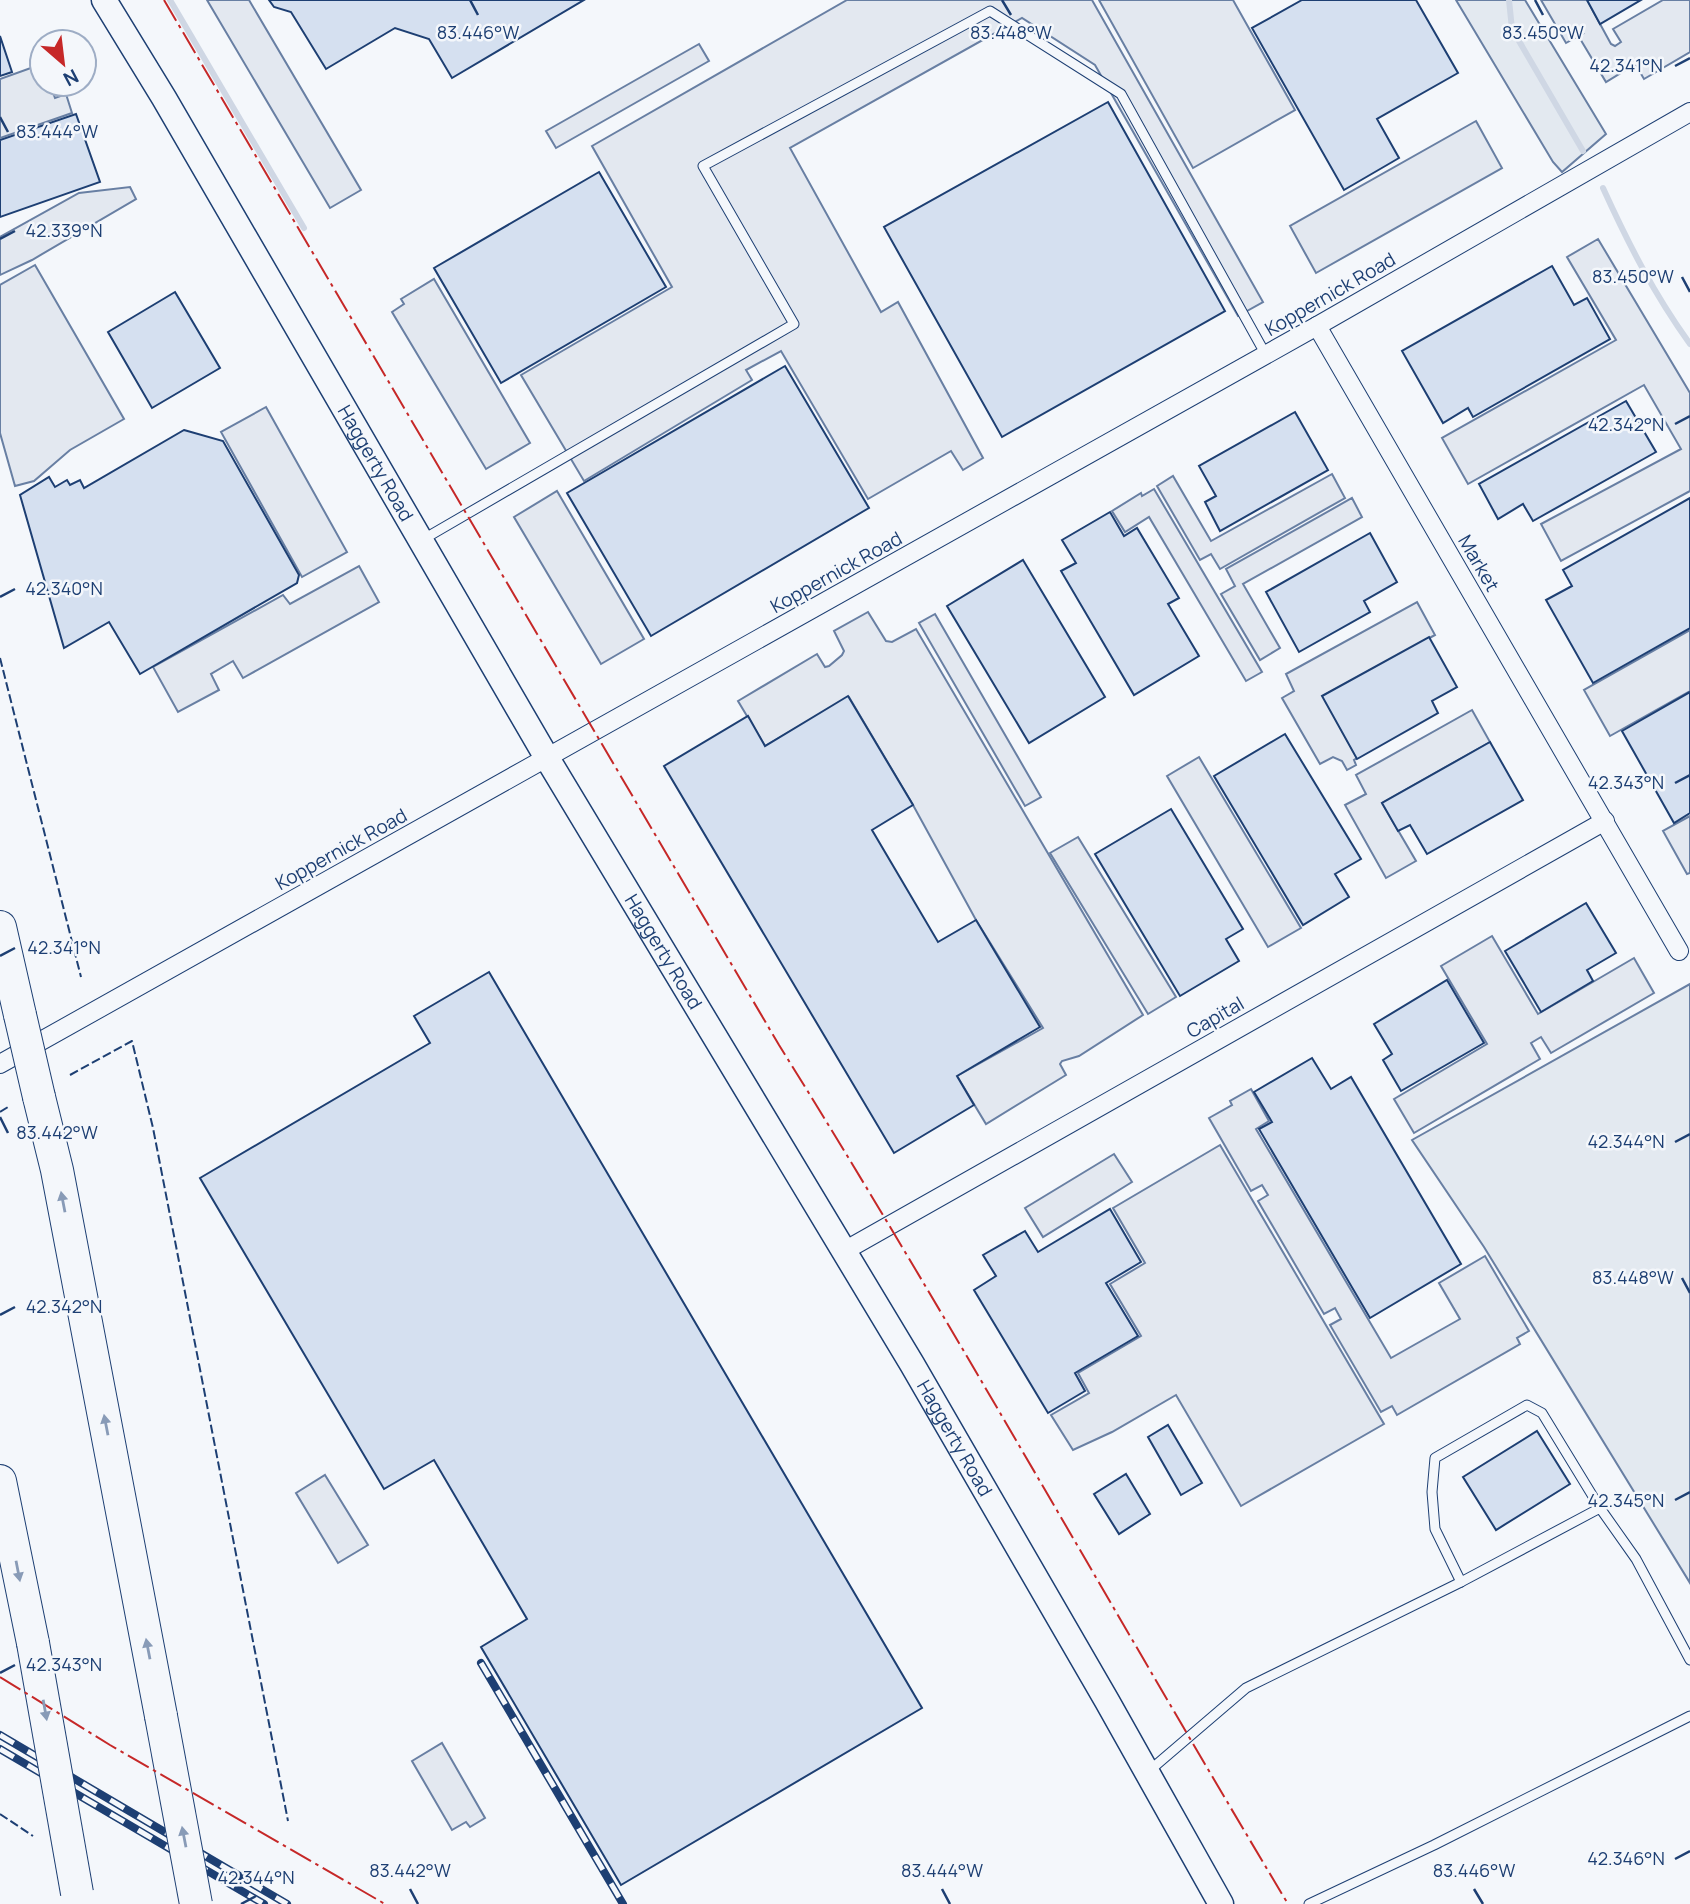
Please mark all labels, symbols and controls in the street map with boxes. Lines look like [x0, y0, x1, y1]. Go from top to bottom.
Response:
text: 83.446°W [437, 20, 519, 44]
text: 83.448°W [970, 20, 1052, 44]
text: 83.450°W [1502, 20, 1584, 44]
north arrow [28, 28, 98, 98]
text: 42.341°N [1589, 53, 1663, 77]
text: N [59, 63, 83, 93]
text: 83.444°W [16, 119, 98, 143]
text: 42.339°N [26, 218, 102, 242]
street label: Koppernick Road [1260, 246, 1400, 342]
text: 83.450°W [1592, 264, 1674, 288]
street label: Haggerty Road [332, 400, 420, 526]
text: 42.342°N [1588, 412, 1664, 436]
street label: Koppernick Road [766, 525, 906, 619]
street label: Market [1452, 530, 1506, 596]
text: 42.340°N [25, 576, 103, 600]
text: 42.343°N [1588, 770, 1664, 794]
street label: Koppernick Road [271, 802, 411, 896]
street label: Haggerty Road [619, 889, 708, 1014]
text: 42.341°N [27, 935, 101, 959]
street label: Capital [1181, 990, 1249, 1044]
text: 83.442°W [16, 1120, 98, 1144]
text: 42.344°N [1587, 1129, 1665, 1153]
one-way arrow [57, 1191, 68, 1213]
text: 83.448°W [1592, 1265, 1674, 1289]
text: 42.342°N [26, 1294, 102, 1318]
street label: Haggerty Road [911, 1375, 999, 1501]
one-way arrow [100, 1414, 111, 1436]
text: 42.345°N [1588, 1488, 1664, 1512]
one-way arrow [13, 1560, 24, 1582]
one-way arrow [142, 1638, 153, 1660]
text: 42.343°N [26, 1652, 102, 1676]
one-way arrow [39, 1699, 50, 1721]
one-way arrow [178, 1826, 189, 1848]
text: 42.346°N [1587, 1846, 1665, 1870]
text: 83.442°W [369, 1858, 451, 1882]
text: 83.444°W [901, 1858, 983, 1882]
text: 83.446°W [1433, 1858, 1515, 1882]
text: 42.344°N [217, 1865, 295, 1889]

